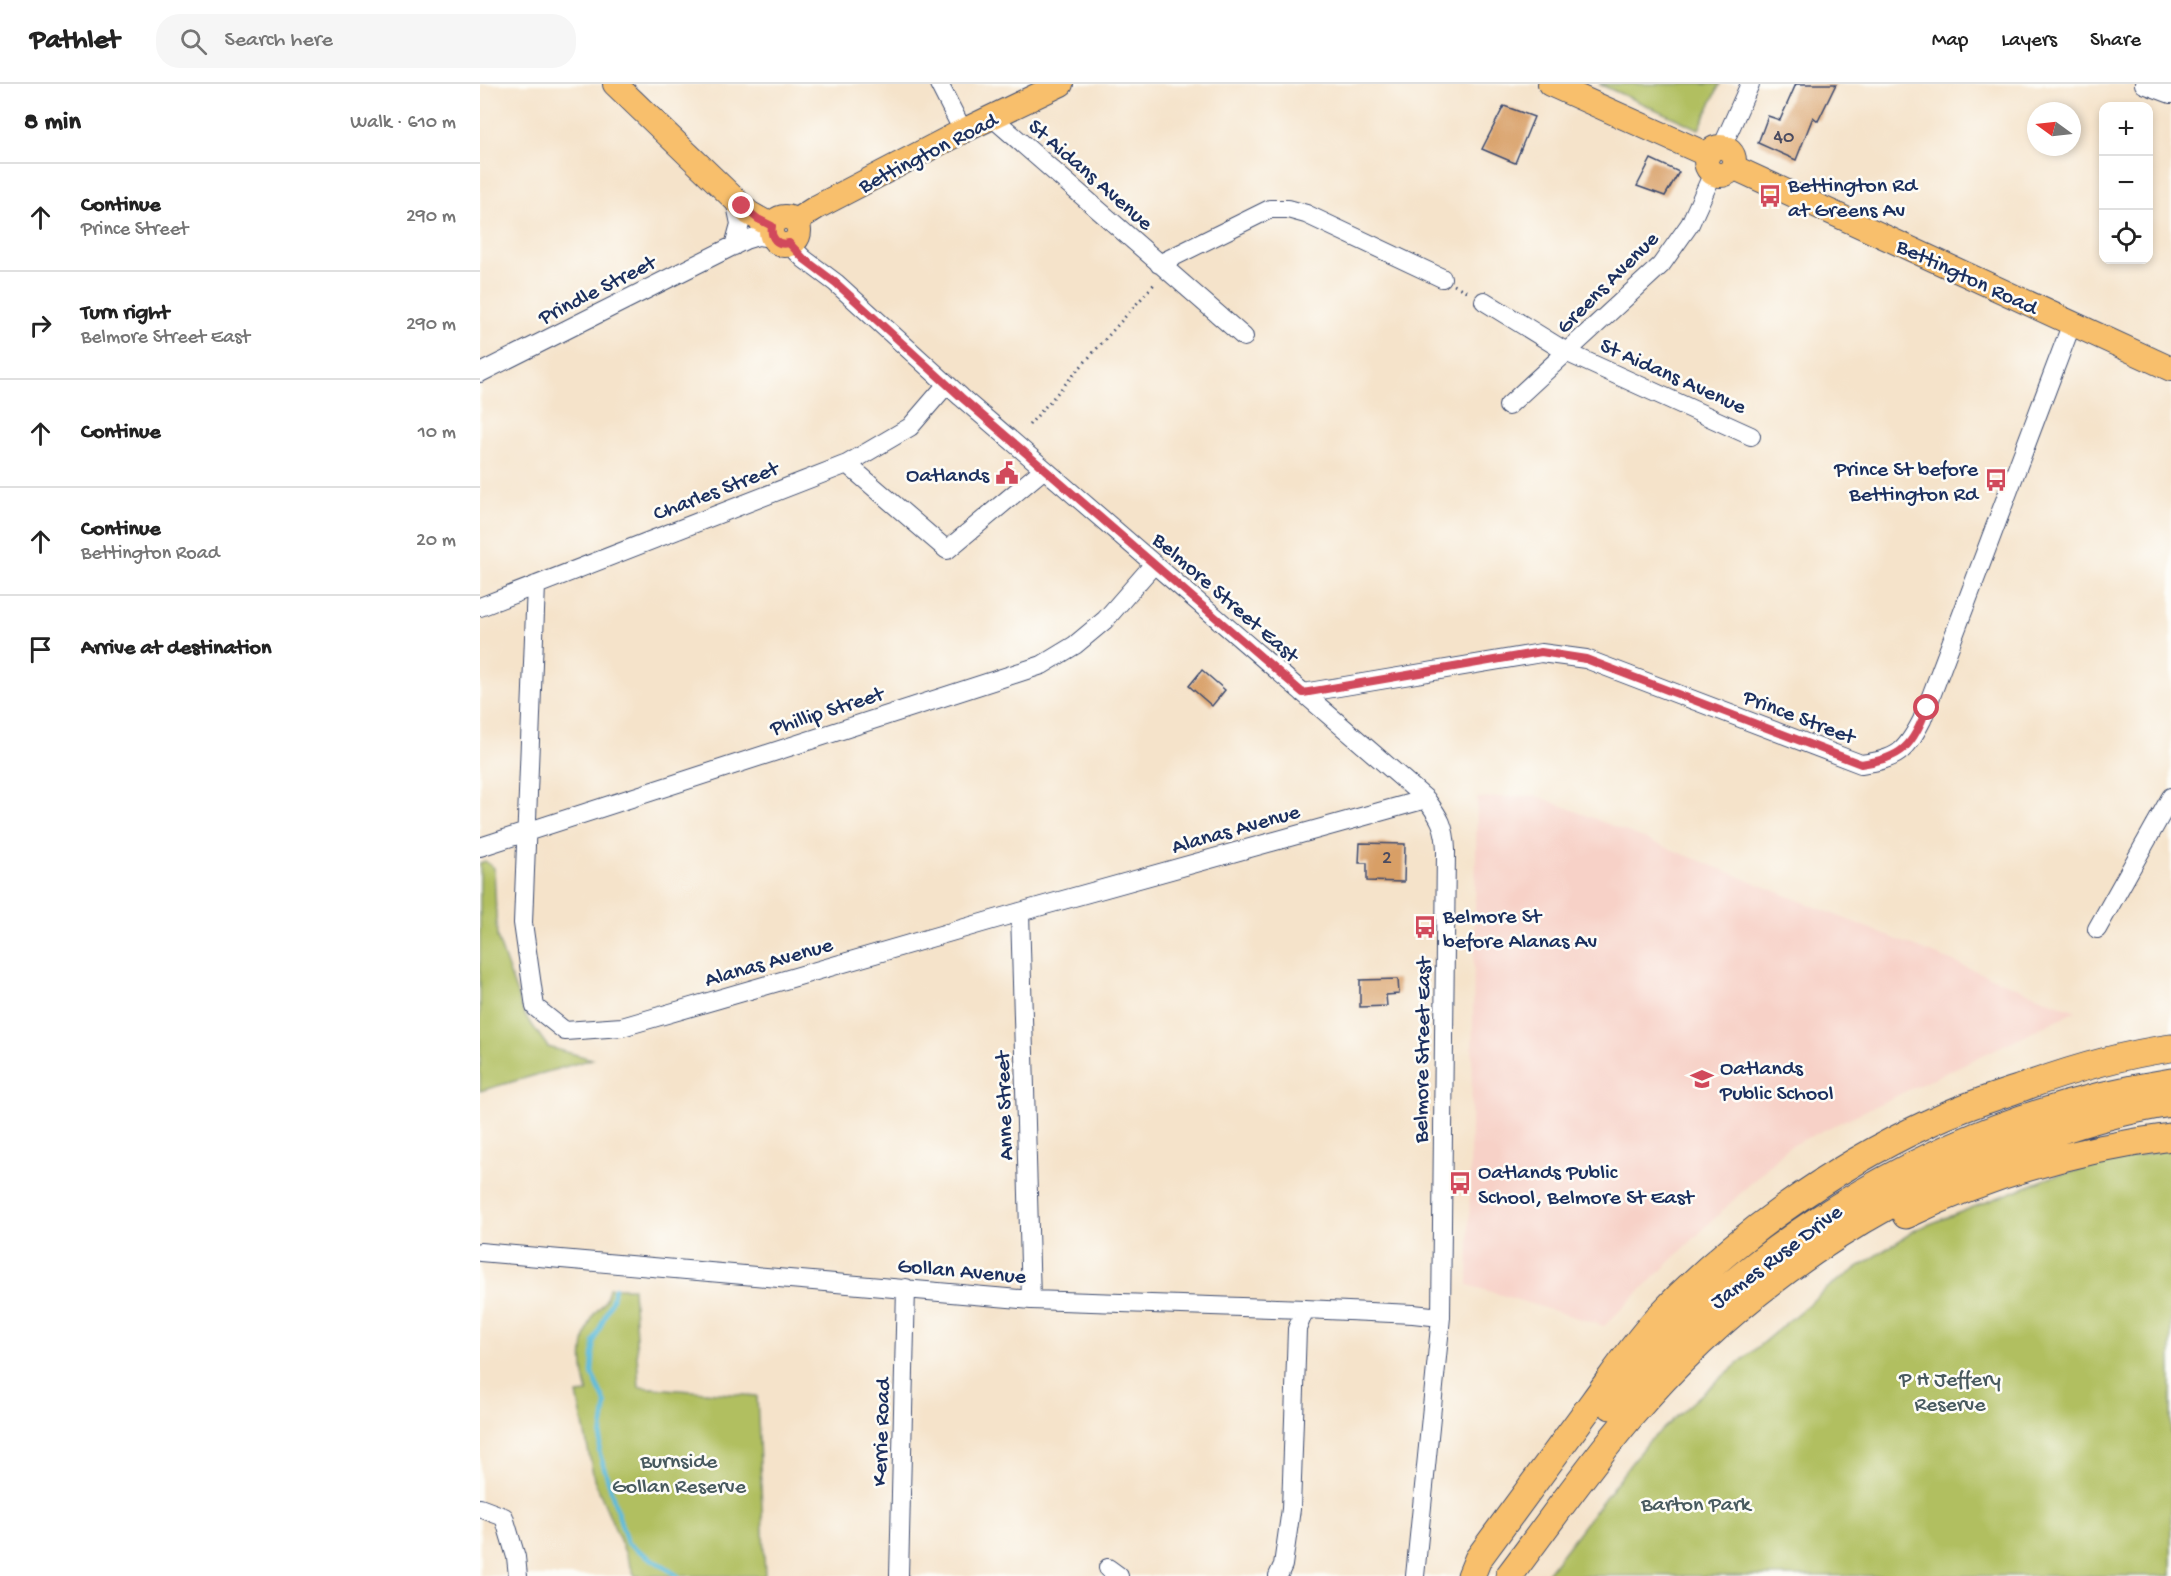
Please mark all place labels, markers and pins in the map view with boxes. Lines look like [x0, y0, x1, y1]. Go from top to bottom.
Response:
place label: Bettington Rd at Greens Av [1787, 174, 1919, 225]
bus stop icon: Bettington Rd at Greens Av [1757, 183, 1783, 209]
place label: Prince St before Bettington Rd [1833, 458, 1980, 509]
public building icon: Oatlands [994, 460, 1020, 486]
place label: Oatlands [906, 464, 990, 490]
bus stop icon: Prince St before Bettington Rd [1983, 467, 2009, 493]
place label: Belmore St before Alanas Av [1442, 905, 1597, 956]
bus stop icon: Belmore St before Alanas Av [1412, 914, 1438, 940]
place label: Oatlands Public School [1719, 1057, 1834, 1108]
school or university icon: Oatlands Public School [1689, 1066, 1715, 1092]
place label: Oatlands Public School, Belmore St East [1478, 1161, 1696, 1212]
bus stop icon: Oatlands Public School, Belmore St East [1447, 1170, 1473, 1196]

